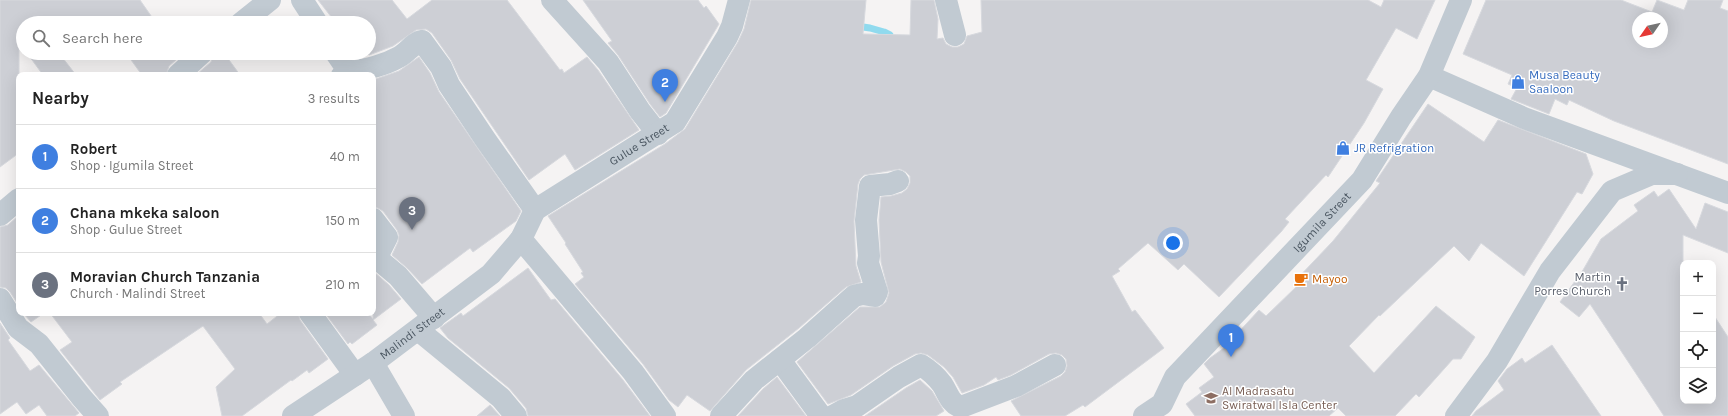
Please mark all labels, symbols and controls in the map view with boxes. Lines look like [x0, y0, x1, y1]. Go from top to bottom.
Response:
north arrow [1632, 12, 1668, 48]
search box [16, 16, 376, 60]
icon: search [30, 27, 52, 49]
text: Search here [62, 29, 143, 47]
place label: Musa Beauty Saaloon [1529, 68, 1600, 96]
pin: 2 [652, 69, 678, 102]
shop icon: Musa Beauty Saaloon [1510, 74, 1526, 90]
text: Nearby [32, 88, 89, 108]
text: 3 results [308, 91, 360, 106]
street label: Gulue Street [607, 120, 672, 169]
text: Robert [70, 140, 117, 158]
shop icon: JR Refrigration [1335, 140, 1351, 156]
place label: JR Refrigration [1354, 141, 1434, 155]
text: 1 [43, 149, 47, 164]
text: 40 m [330, 149, 360, 164]
text: Shop · Igumila Street [70, 158, 193, 173]
street label: Igumila Street [1290, 189, 1354, 255]
pin: 3 [399, 197, 425, 230]
text: Chana mkeka saloon [70, 204, 220, 222]
text: 2 [41, 213, 49, 228]
text: 150 m [325, 213, 360, 228]
text: Shop · Gulue Street [70, 222, 182, 237]
your location [1163, 233, 1183, 253]
map controls [1680, 260, 1716, 404]
button: + [1680, 260, 1716, 296]
text: Moravian Church Tanzania [70, 268, 260, 286]
place label: Martin Porres Church [1534, 270, 1611, 298]
cafe icon: Mayoo [1293, 271, 1309, 287]
place label: Mayoo [1312, 272, 1347, 286]
church icon: Martin Porres Church [1614, 276, 1630, 292]
text: 3 [41, 277, 49, 292]
text: 210 m [325, 277, 360, 292]
text: Church · Malindi Street [70, 286, 205, 301]
button: − [1680, 296, 1716, 332]
street label: Malindi Street [377, 304, 448, 362]
pin: 1 [1218, 324, 1244, 357]
button: locate [1680, 332, 1716, 368]
button: layers [1680, 368, 1716, 404]
place label: Al Madrasatu Swiratwal Isla Center [1222, 384, 1337, 412]
school or university icon: Al Madrasatu Swiratwal Isla Center [1203, 390, 1219, 406]

